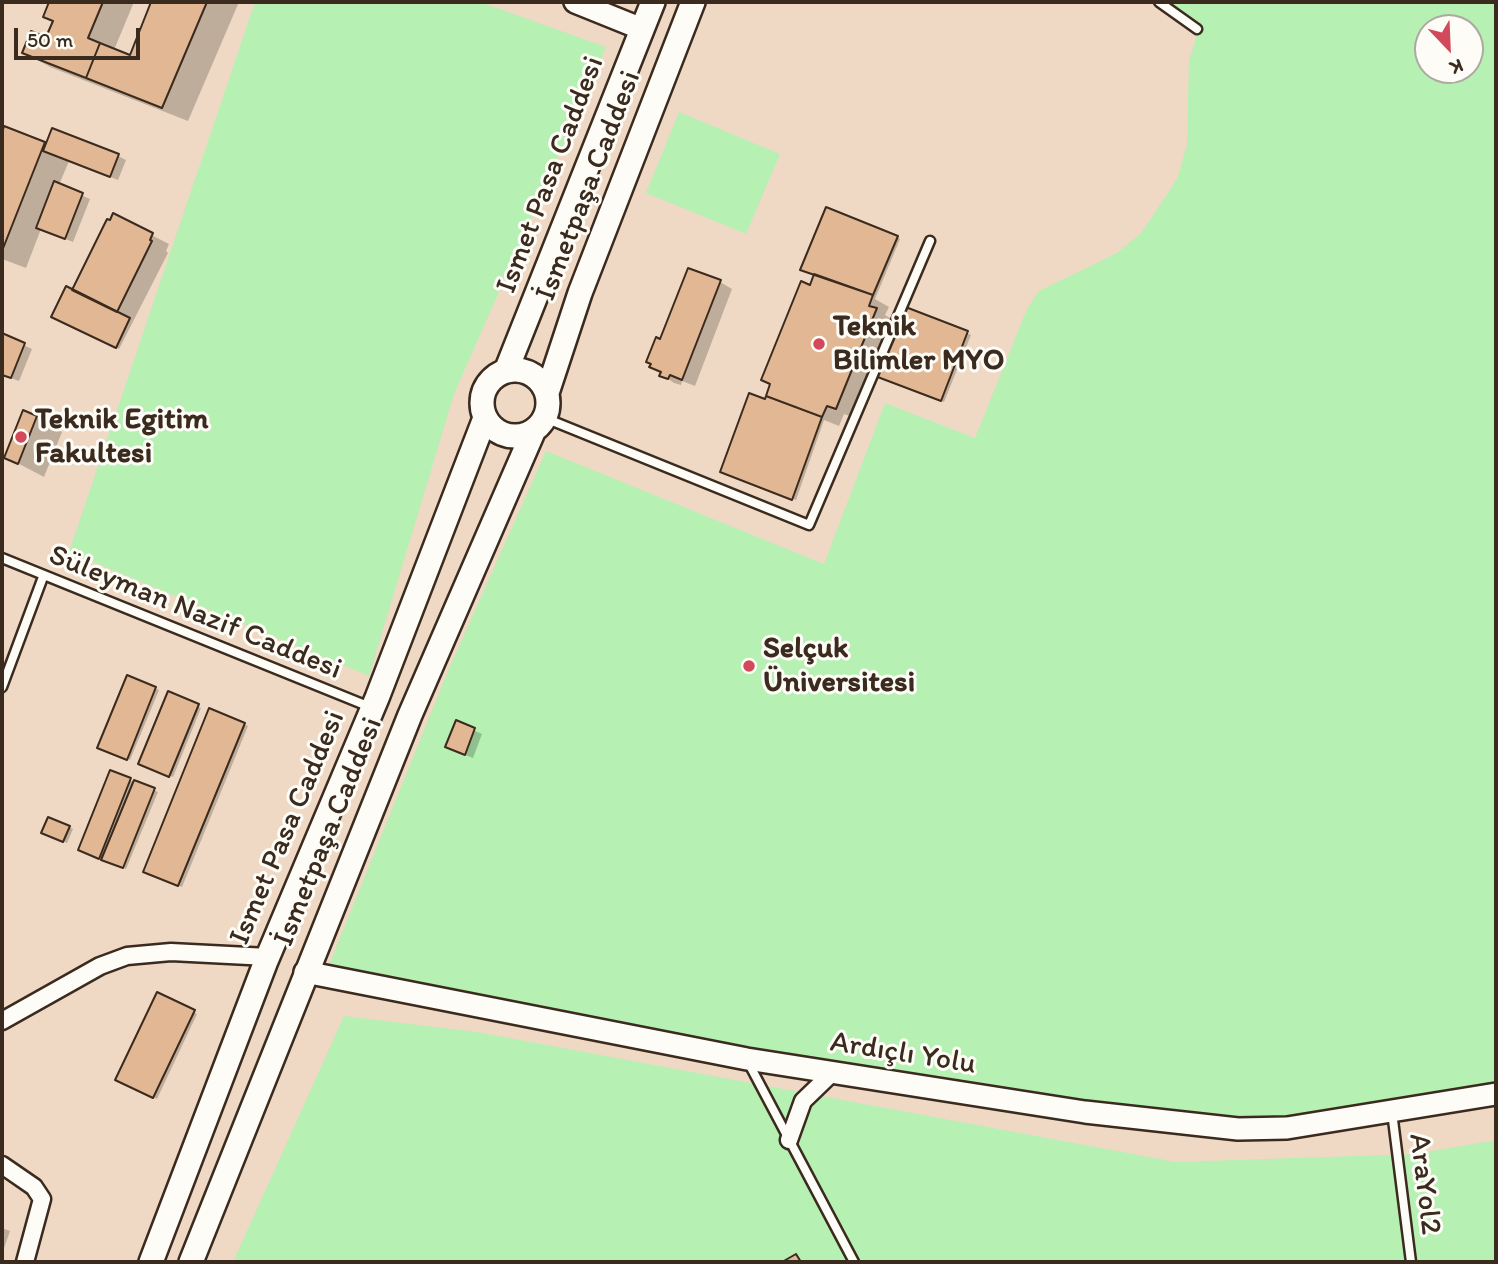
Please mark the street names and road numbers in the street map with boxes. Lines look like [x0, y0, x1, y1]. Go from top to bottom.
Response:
street label: Ismet Pasa Caddesi [489, 52, 613, 298]
street label: İsmetpaşa Caddesi [529, 66, 649, 306]
street label: Süleyman Nazif Caddesi [43, 538, 347, 688]
street label: Ismet Pasa Caddesi [222, 706, 354, 950]
street label: İsmetpaşa Caddesi [267, 712, 391, 952]
street label: Ardıçlı Yolu [828, 1025, 978, 1083]
street label: AraYol2 [1400, 1131, 1448, 1237]

